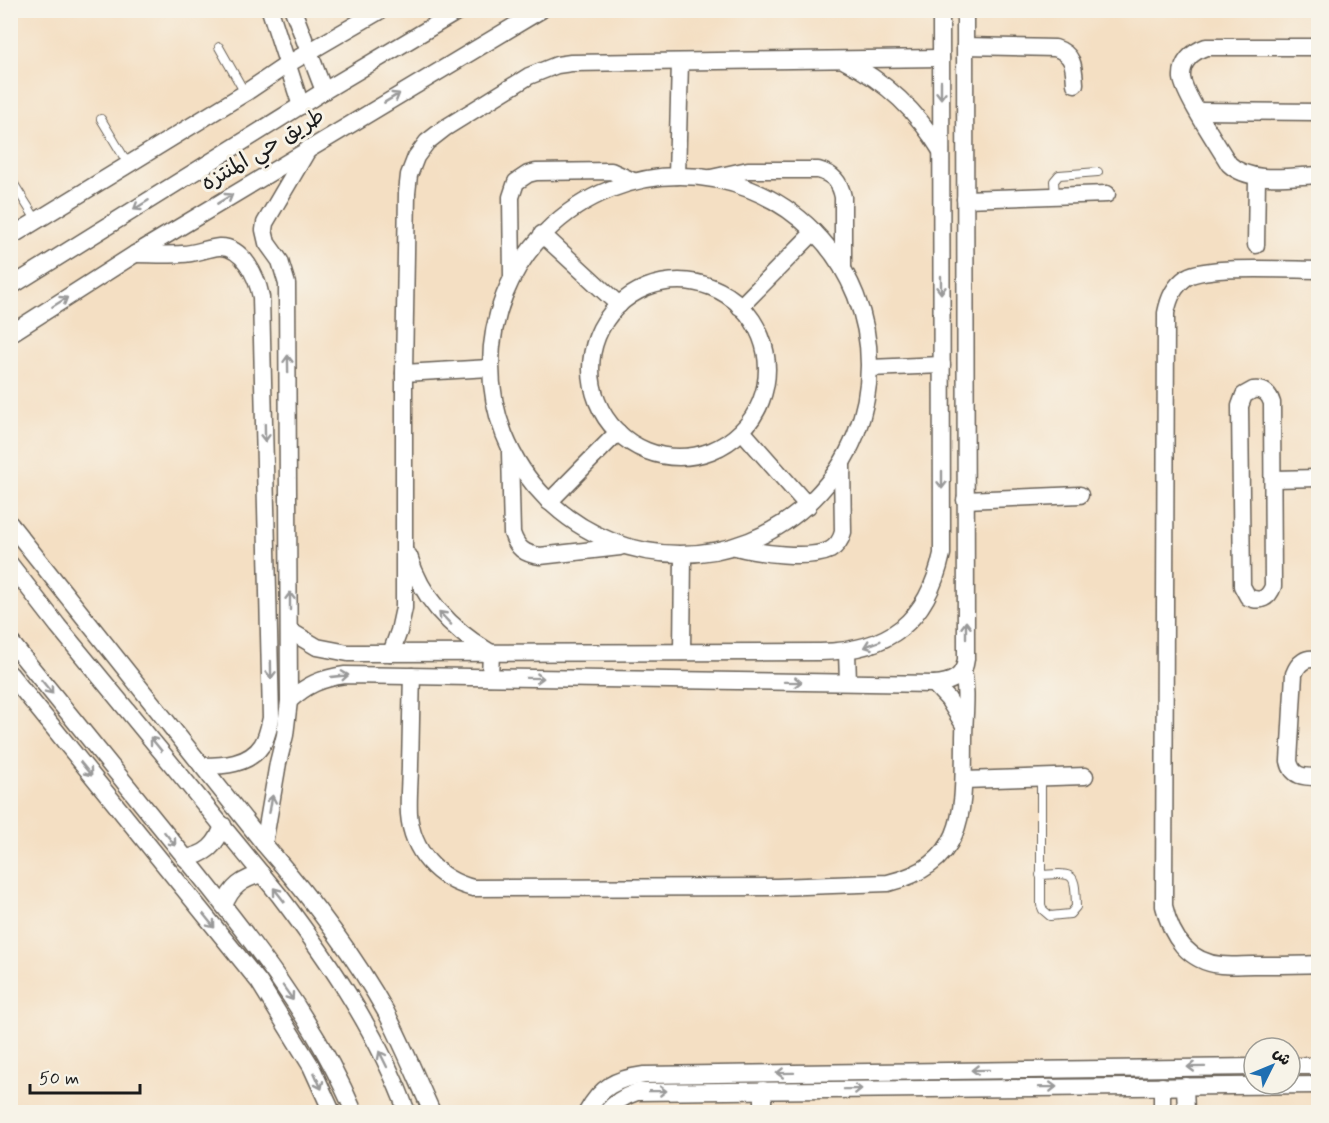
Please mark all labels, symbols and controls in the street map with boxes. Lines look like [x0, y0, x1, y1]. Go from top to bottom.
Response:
one-way arrow [935, 79, 947, 99]
one-way arrow [383, 92, 400, 104]
street label: طريق حي المنتزه [196, 102, 332, 201]
one-way arrow [216, 193, 233, 205]
one-way arrow [133, 200, 150, 212]
one-way arrow [935, 274, 947, 294]
one-way arrow [51, 295, 68, 308]
one-way arrow [282, 355, 294, 375]
one-way arrow [259, 423, 271, 443]
one-way arrow [936, 469, 948, 489]
one-way arrow [284, 592, 296, 612]
one-way arrow [437, 610, 452, 625]
one-way arrow [960, 620, 971, 640]
one-way arrow [863, 640, 881, 651]
one-way arrow [265, 659, 277, 679]
one-way arrow [330, 670, 350, 681]
one-way arrow [525, 672, 545, 683]
one-way arrow [783, 676, 803, 688]
one-way arrow [41, 679, 54, 695]
one-way arrow [149, 736, 162, 752]
one-way arrow [79, 761, 93, 776]
one-way arrow [265, 795, 276, 814]
one-way arrow [163, 830, 176, 846]
one-way arrow [272, 887, 285, 903]
one-way arrow [202, 912, 215, 928]
one-way arrow [282, 984, 294, 1001]
north arrow [1242, 1036, 1302, 1096]
text: ش [1268, 1043, 1296, 1070]
one-way arrow [377, 1050, 389, 1068]
scale bar [30, 1057, 140, 1095]
one-way arrow [1186, 1062, 1206, 1073]
one-way arrow [970, 1065, 990, 1076]
text: 50 m [39, 1067, 79, 1091]
one-way arrow [775, 1067, 795, 1079]
one-way arrow [314, 1072, 325, 1090]
one-way arrow [1038, 1081, 1058, 1093]
one-way arrow [843, 1083, 863, 1095]
one-way arrow [648, 1086, 668, 1097]

